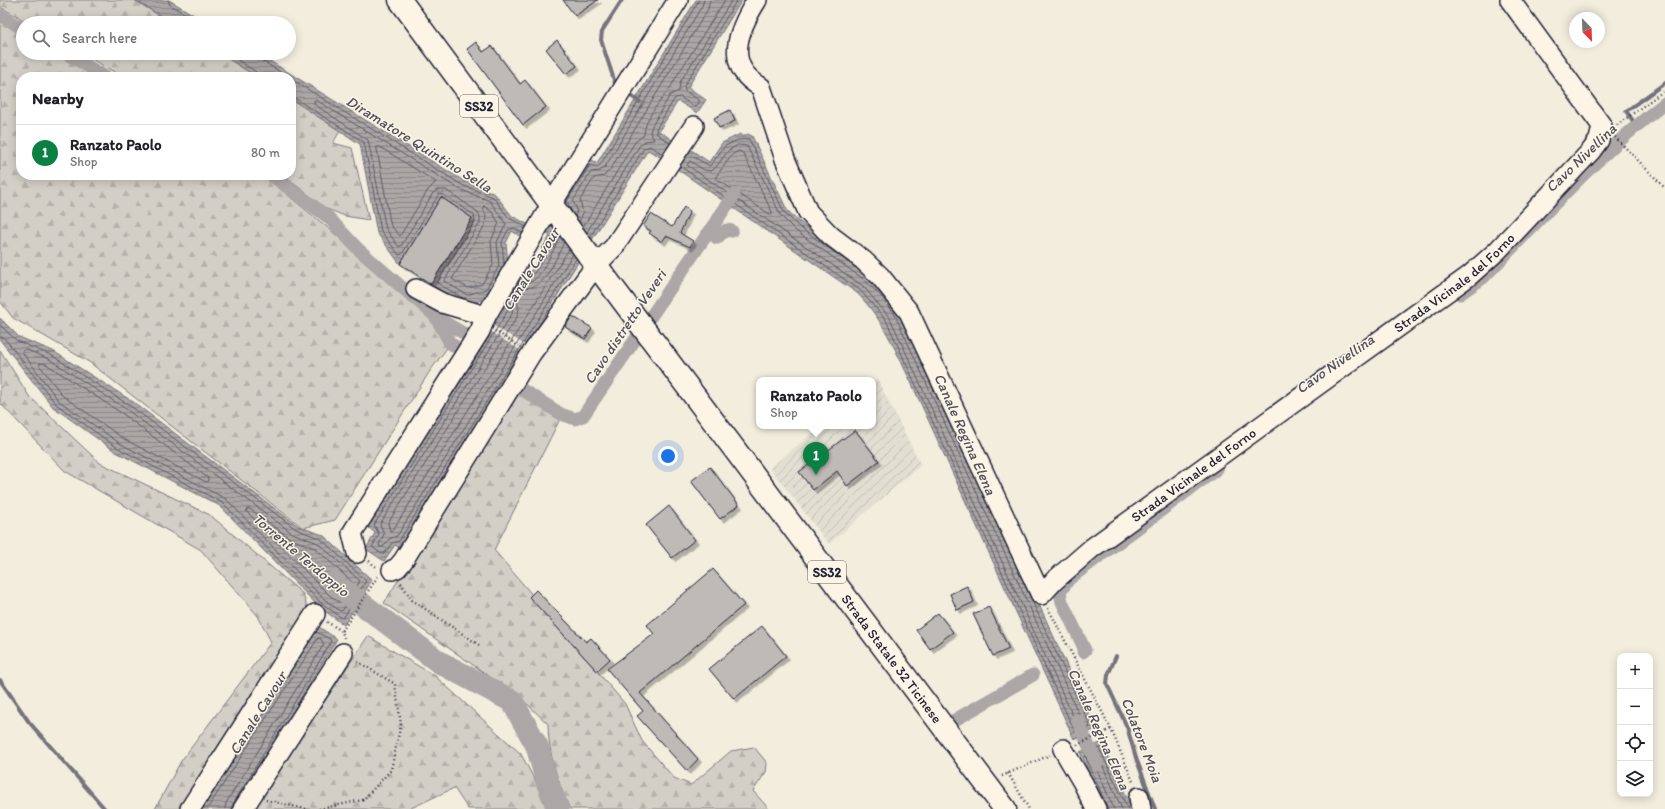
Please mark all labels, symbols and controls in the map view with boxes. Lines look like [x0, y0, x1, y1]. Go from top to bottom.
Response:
north arrow [1569, 12, 1605, 48]
search box [16, 16, 296, 60]
icon: search [30, 27, 52, 49]
text: Search here [62, 29, 137, 47]
text: Nearby [32, 88, 84, 108]
water label: Diramatore Quintino Sella [343, 92, 496, 197]
road number: SS32 [460, 95, 498, 117]
water label: Cavo Nivellina [1542, 120, 1620, 196]
text: Ranzato Paolo [70, 136, 162, 154]
text: 1 [42, 145, 48, 160]
text: 80 m [251, 145, 280, 160]
text: Shop [70, 154, 97, 169]
water label: Canale Cavour [498, 222, 565, 314]
street label: Strada Vicinale del Forno [1390, 229, 1518, 336]
water label: Cavo distretto Veveri [580, 265, 671, 387]
water label: Cavo Nivellina [1292, 330, 1378, 398]
water label: Canale Regina Elena [930, 370, 1000, 498]
popup [756, 377, 876, 429]
text: Ranzato Paolo [770, 387, 862, 405]
text: Shop [770, 405, 798, 420]
street label: Strada Vicinale del Forno [1128, 424, 1259, 526]
pin: 1 [803, 442, 829, 475]
your location [658, 446, 678, 466]
water label: Torrente Terdoppio [249, 509, 354, 601]
road number: SS32 [808, 561, 846, 583]
street label: Strada Statale 32 Ticinese [838, 591, 946, 727]
map controls [1617, 653, 1653, 797]
button: + [1617, 653, 1653, 689]
water label: Canale Regina Elena [1064, 665, 1134, 793]
water label: Canale Cavour [225, 666, 292, 758]
button: − [1617, 689, 1653, 725]
water label: Colatore Moia [1118, 695, 1167, 785]
button: locate [1617, 725, 1653, 761]
button: layers [1617, 761, 1653, 797]

